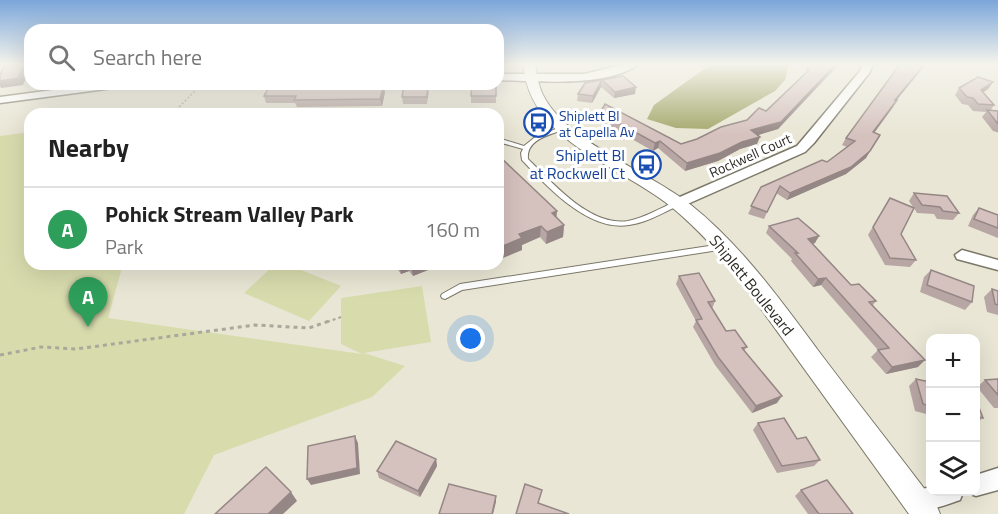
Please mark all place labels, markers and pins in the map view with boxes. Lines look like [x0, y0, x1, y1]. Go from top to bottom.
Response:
place label: Shiplett Bl at Capella Av [559, 105, 635, 142]
bus stop icon: Shiplett Bl at Capella Av [522, 107, 554, 139]
place label: Shiplett Bl at Rockwell Ct [530, 143, 625, 185]
bus stop icon: Shiplett Bl at Rockwell Ct [630, 148, 662, 180]
pin: A [68, 278, 107, 327]

